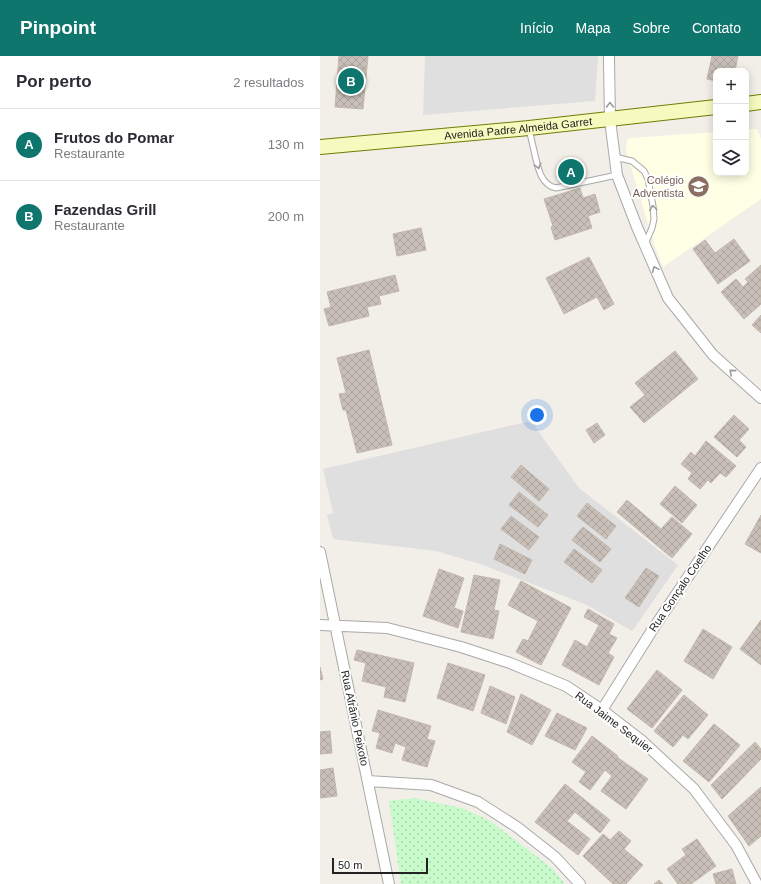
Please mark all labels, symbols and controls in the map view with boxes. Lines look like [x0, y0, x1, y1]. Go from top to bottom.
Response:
text: Pinpoint [20, 17, 96, 38]
text: Início [520, 20, 554, 36]
text: Mapa [576, 20, 611, 36]
text: Sobre [633, 20, 670, 36]
text: Contato [692, 20, 741, 36]
pin: B [338, 66, 364, 96]
map controls [713, 68, 749, 176]
button: + [713, 68, 749, 104]
text: Por perto [16, 72, 92, 91]
text: 2 resultados [233, 75, 304, 90]
one-way arrow [605, 102, 614, 108]
button: − [713, 104, 749, 140]
street label: Avenida Padre Almeida Garret [444, 115, 593, 142]
text: Frutos do Pomar [54, 129, 174, 146]
text: A [24, 137, 34, 152]
text: 130 m [268, 137, 304, 152]
button: layers [713, 140, 749, 176]
text: Restaurante [54, 146, 125, 161]
pin: A [558, 157, 584, 187]
one-way arrow [533, 163, 542, 170]
school or university icon: Colégio Adventista [686, 173, 712, 199]
place label: Colégio Adventista [633, 174, 685, 199]
text: Fazendas Grill [54, 201, 157, 218]
one-way arrow [649, 205, 658, 211]
text: B [24, 209, 34, 224]
text: 200 m [268, 209, 304, 224]
text: Restaurante [54, 218, 125, 233]
one-way arrow [652, 265, 660, 273]
one-way arrow [729, 370, 736, 377]
your location [527, 405, 547, 425]
street label: Rua Gonçalo Coelho [646, 542, 714, 634]
street label: Rua Afrânio Peixoto [339, 669, 371, 767]
street label: Rua Jaime Sequier [573, 689, 655, 755]
scale bar [332, 856, 428, 875]
text: 50 m [338, 859, 362, 871]

